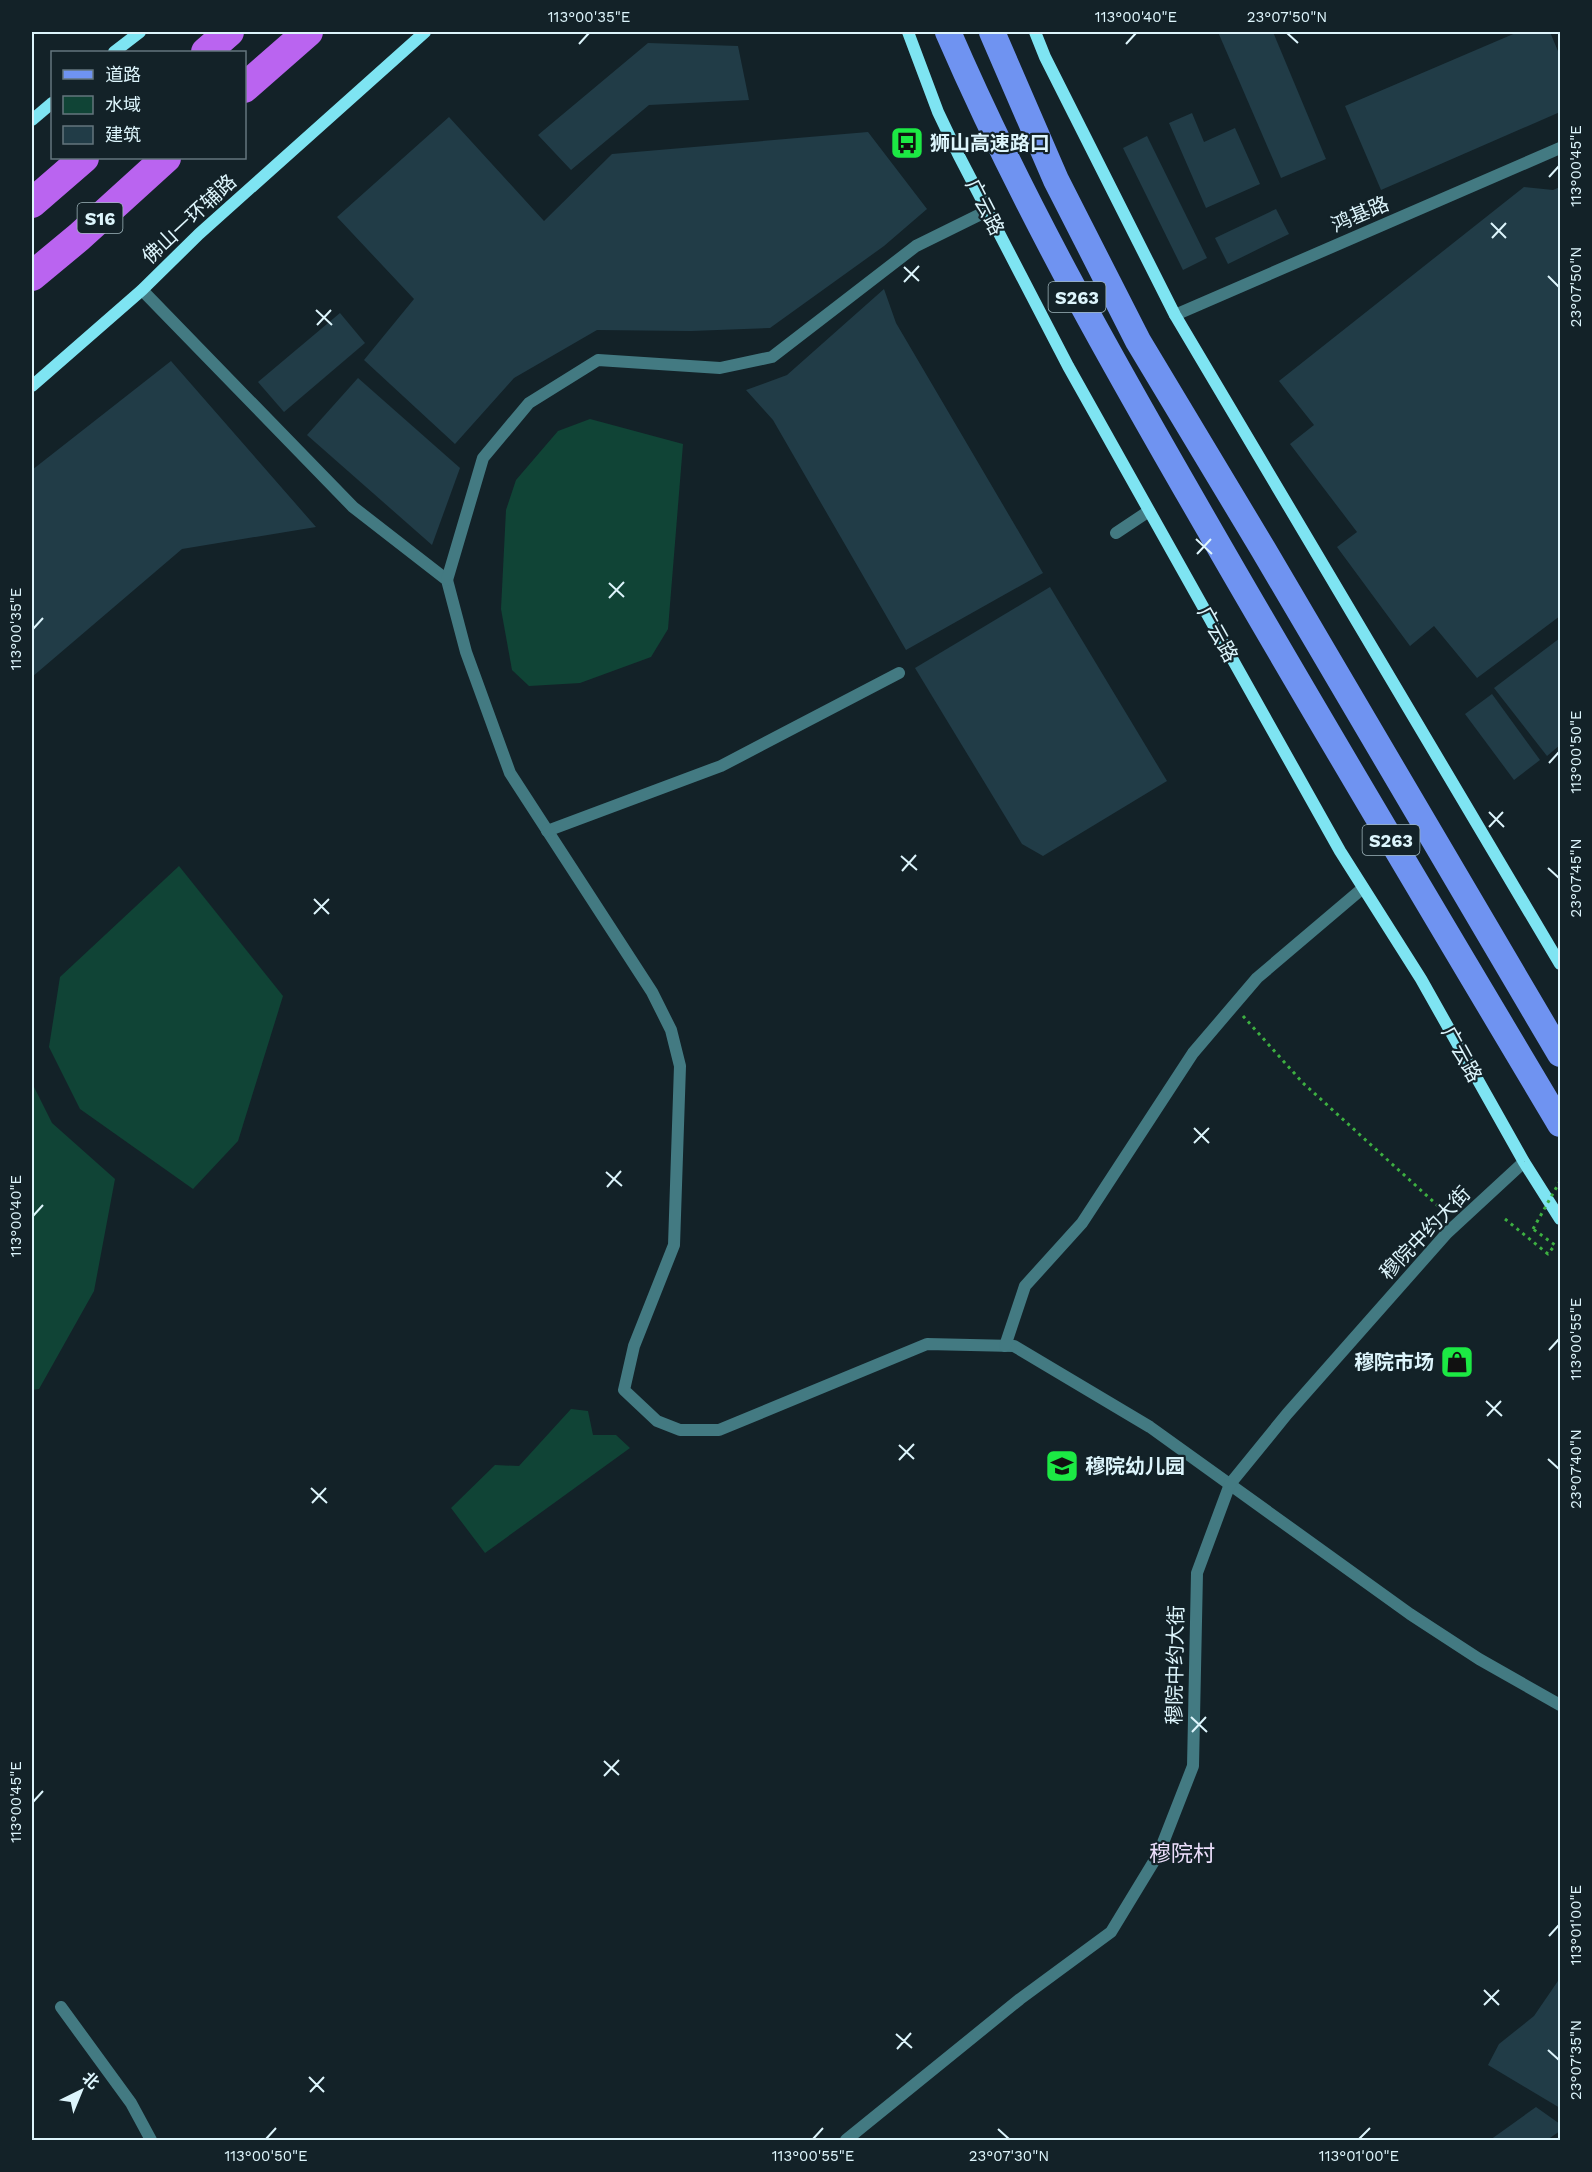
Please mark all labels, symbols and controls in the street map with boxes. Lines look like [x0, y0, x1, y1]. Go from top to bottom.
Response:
text: 113°00'35"E [548, 8, 630, 26]
text: 113°00'40"E [1095, 8, 1177, 26]
text: 23°07'50"N [1247, 8, 1327, 26]
legend [51, 51, 246, 159]
text: 道路 [105, 64, 141, 85]
text: 水域 [105, 94, 141, 115]
text: 建筑 [105, 124, 141, 145]
bus stop icon: 狮山高速路口 [889, 125, 925, 161]
text: 113°00'45"E [1567, 125, 1585, 207]
place label: 狮山高速路口 [930, 131, 1050, 155]
street label: 佛山一环辅路 [137, 169, 241, 269]
street label: 广云路 [961, 175, 1009, 239]
street label: 鸿基路 [1328, 191, 1392, 237]
road number: S16 [78, 203, 122, 233]
text: 23°07'50"N [1567, 247, 1585, 327]
road number: S263 [1048, 282, 1106, 312]
text: 113°00'35"E [7, 588, 25, 670]
street label: 广云路 [1193, 602, 1243, 666]
text: 113°00'50"E [1567, 710, 1585, 794]
road number: S263 [1362, 825, 1420, 855]
text: 23°07'45"N [1567, 839, 1585, 917]
street label: 广云路 [1437, 1022, 1487, 1086]
text: 113°00'40"E [7, 1175, 25, 1257]
street label: 穆院中约大街 [1375, 1182, 1475, 1284]
text: 113°00'55"E [1567, 1298, 1585, 1380]
shop icon: 穆院市场 [1439, 1344, 1475, 1380]
place label: 穆院市场 [1354, 1350, 1434, 1374]
text: 23°07'40"N [1567, 1429, 1585, 1509]
school or university icon: 穆院幼儿园 [1044, 1448, 1080, 1484]
place label: 穆院幼儿园 [1085, 1454, 1185, 1478]
street label: 穆院中约大街 [1162, 1605, 1188, 1725]
text: 113°00'45"E [7, 1761, 25, 1843]
district label: 穆院村 [1149, 1841, 1215, 1866]
text: 113°01'00"E [1567, 1885, 1585, 1965]
text: 23°07'35"N [1567, 2020, 1585, 2100]
north arrow [51, 2061, 111, 2121]
text: 北 [79, 2068, 103, 2093]
text: 113°00'50"E [224, 2147, 308, 2165]
text: 113°00'55"E [772, 2147, 854, 2165]
text: 23°07'30"N [969, 2147, 1049, 2165]
text: 113°01'00"E [1319, 2147, 1399, 2165]

